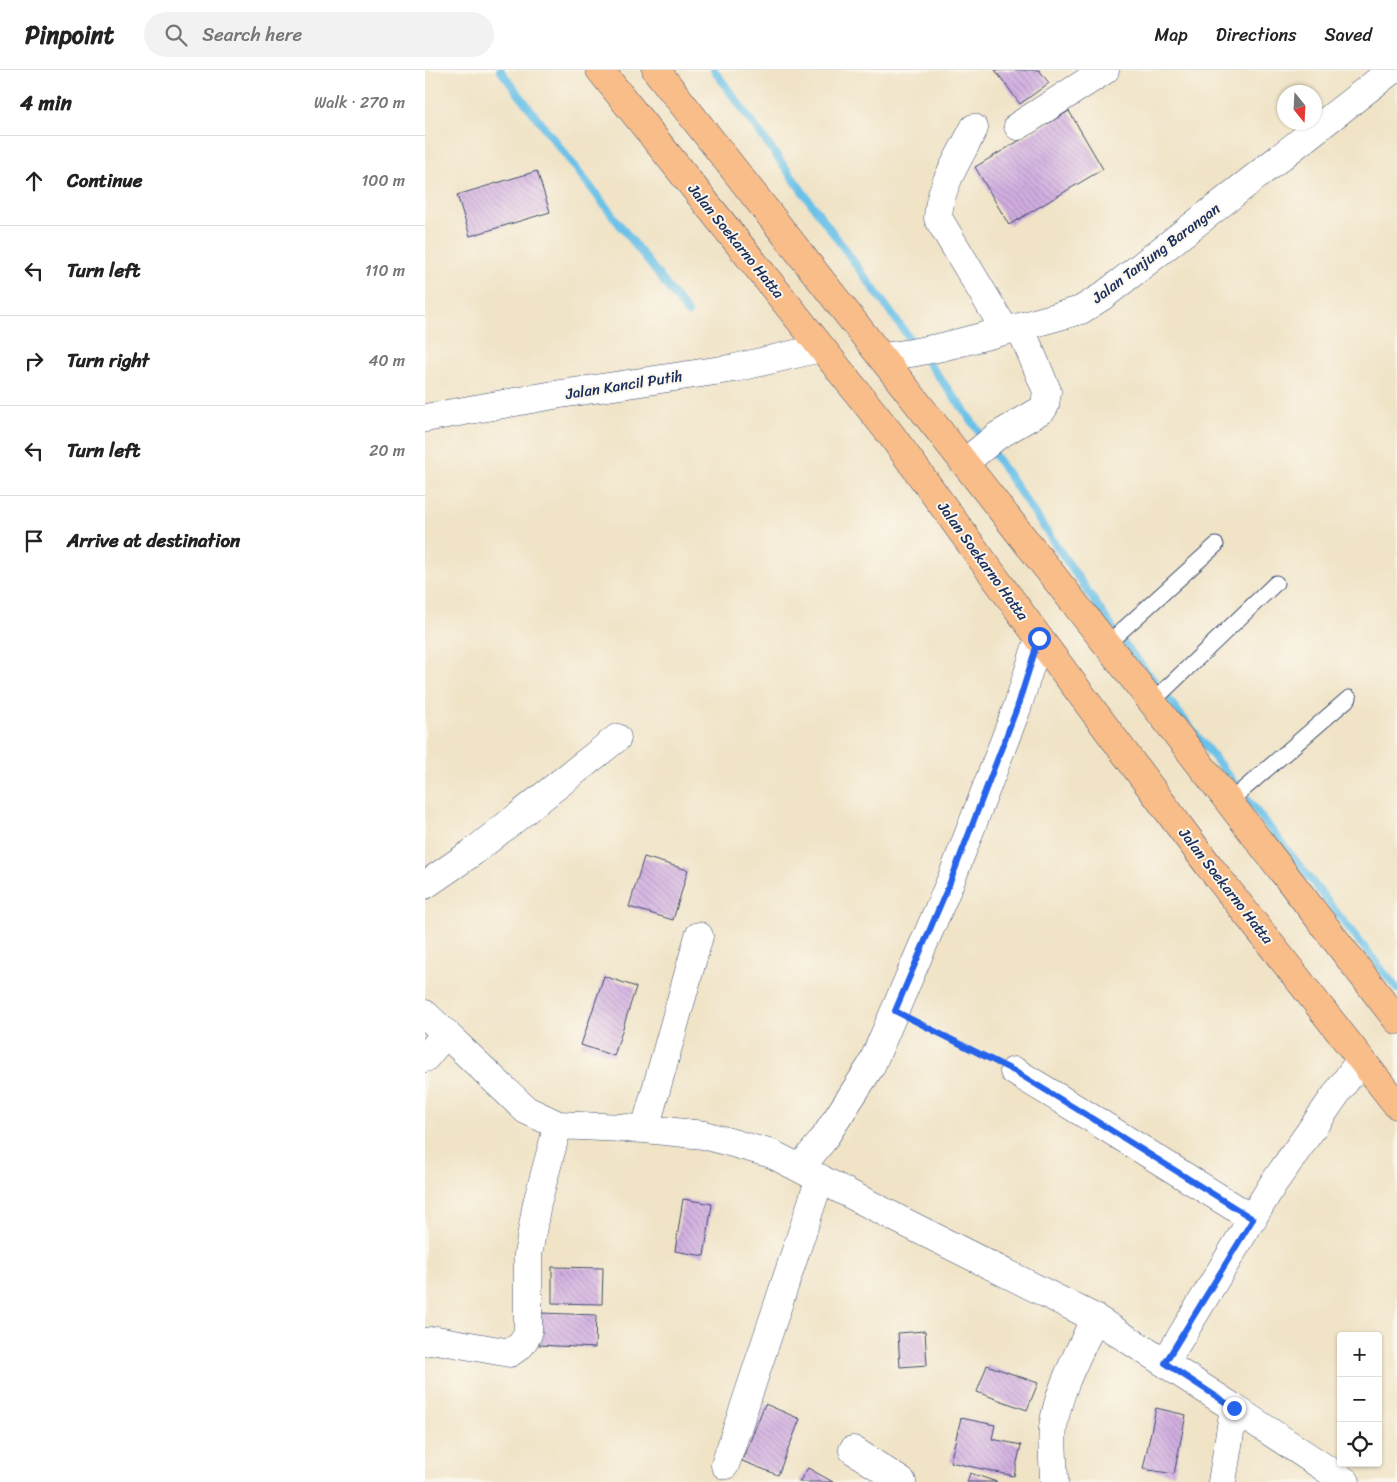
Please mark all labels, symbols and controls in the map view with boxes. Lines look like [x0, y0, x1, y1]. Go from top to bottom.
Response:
search box [144, 12, 494, 57]
text: Pinpoint [25, 14, 114, 56]
text: Search here [202, 18, 302, 51]
text: Map [1155, 19, 1188, 51]
text: Directions [1216, 19, 1297, 51]
text: Saved [1325, 19, 1372, 51]
icon: search [162, 21, 190, 49]
text: 4 min [20, 84, 72, 122]
north arrow [1277, 85, 1322, 130]
text: Walk · 270 m [314, 88, 405, 117]
text: Continue [67, 164, 143, 197]
text: 100 m [361, 166, 405, 195]
icon: ahead [20, 167, 48, 195]
street label: Jalan Soekarno Hatta [681, 177, 791, 305]
street label: Jalan Tanjung Barangan [1085, 196, 1226, 311]
text: Turn left [67, 254, 140, 287]
text: 110 m [365, 256, 405, 285]
icon: left [20, 257, 48, 285]
text: Turn right [67, 344, 149, 377]
text: 40 m [368, 346, 405, 375]
icon: right [20, 347, 48, 375]
street label: Jalan Kancil Putih [563, 363, 685, 407]
text: Turn left [67, 434, 140, 467]
text: 20 m [369, 436, 405, 465]
icon: left [20, 437, 48, 465]
street label: Jalan Soekarno Hatta [930, 495, 1036, 626]
text: Arrive at destination [67, 524, 240, 557]
icon: arrive [20, 527, 48, 555]
route start [1028, 627, 1051, 650]
street label: Jalan Soekarno Hatta [1171, 821, 1280, 950]
map controls [1337, 1332, 1382, 1467]
button: + [1337, 1332, 1382, 1377]
button: − [1337, 1377, 1382, 1422]
route end [1223, 1397, 1246, 1420]
button: locate [1337, 1422, 1382, 1467]

